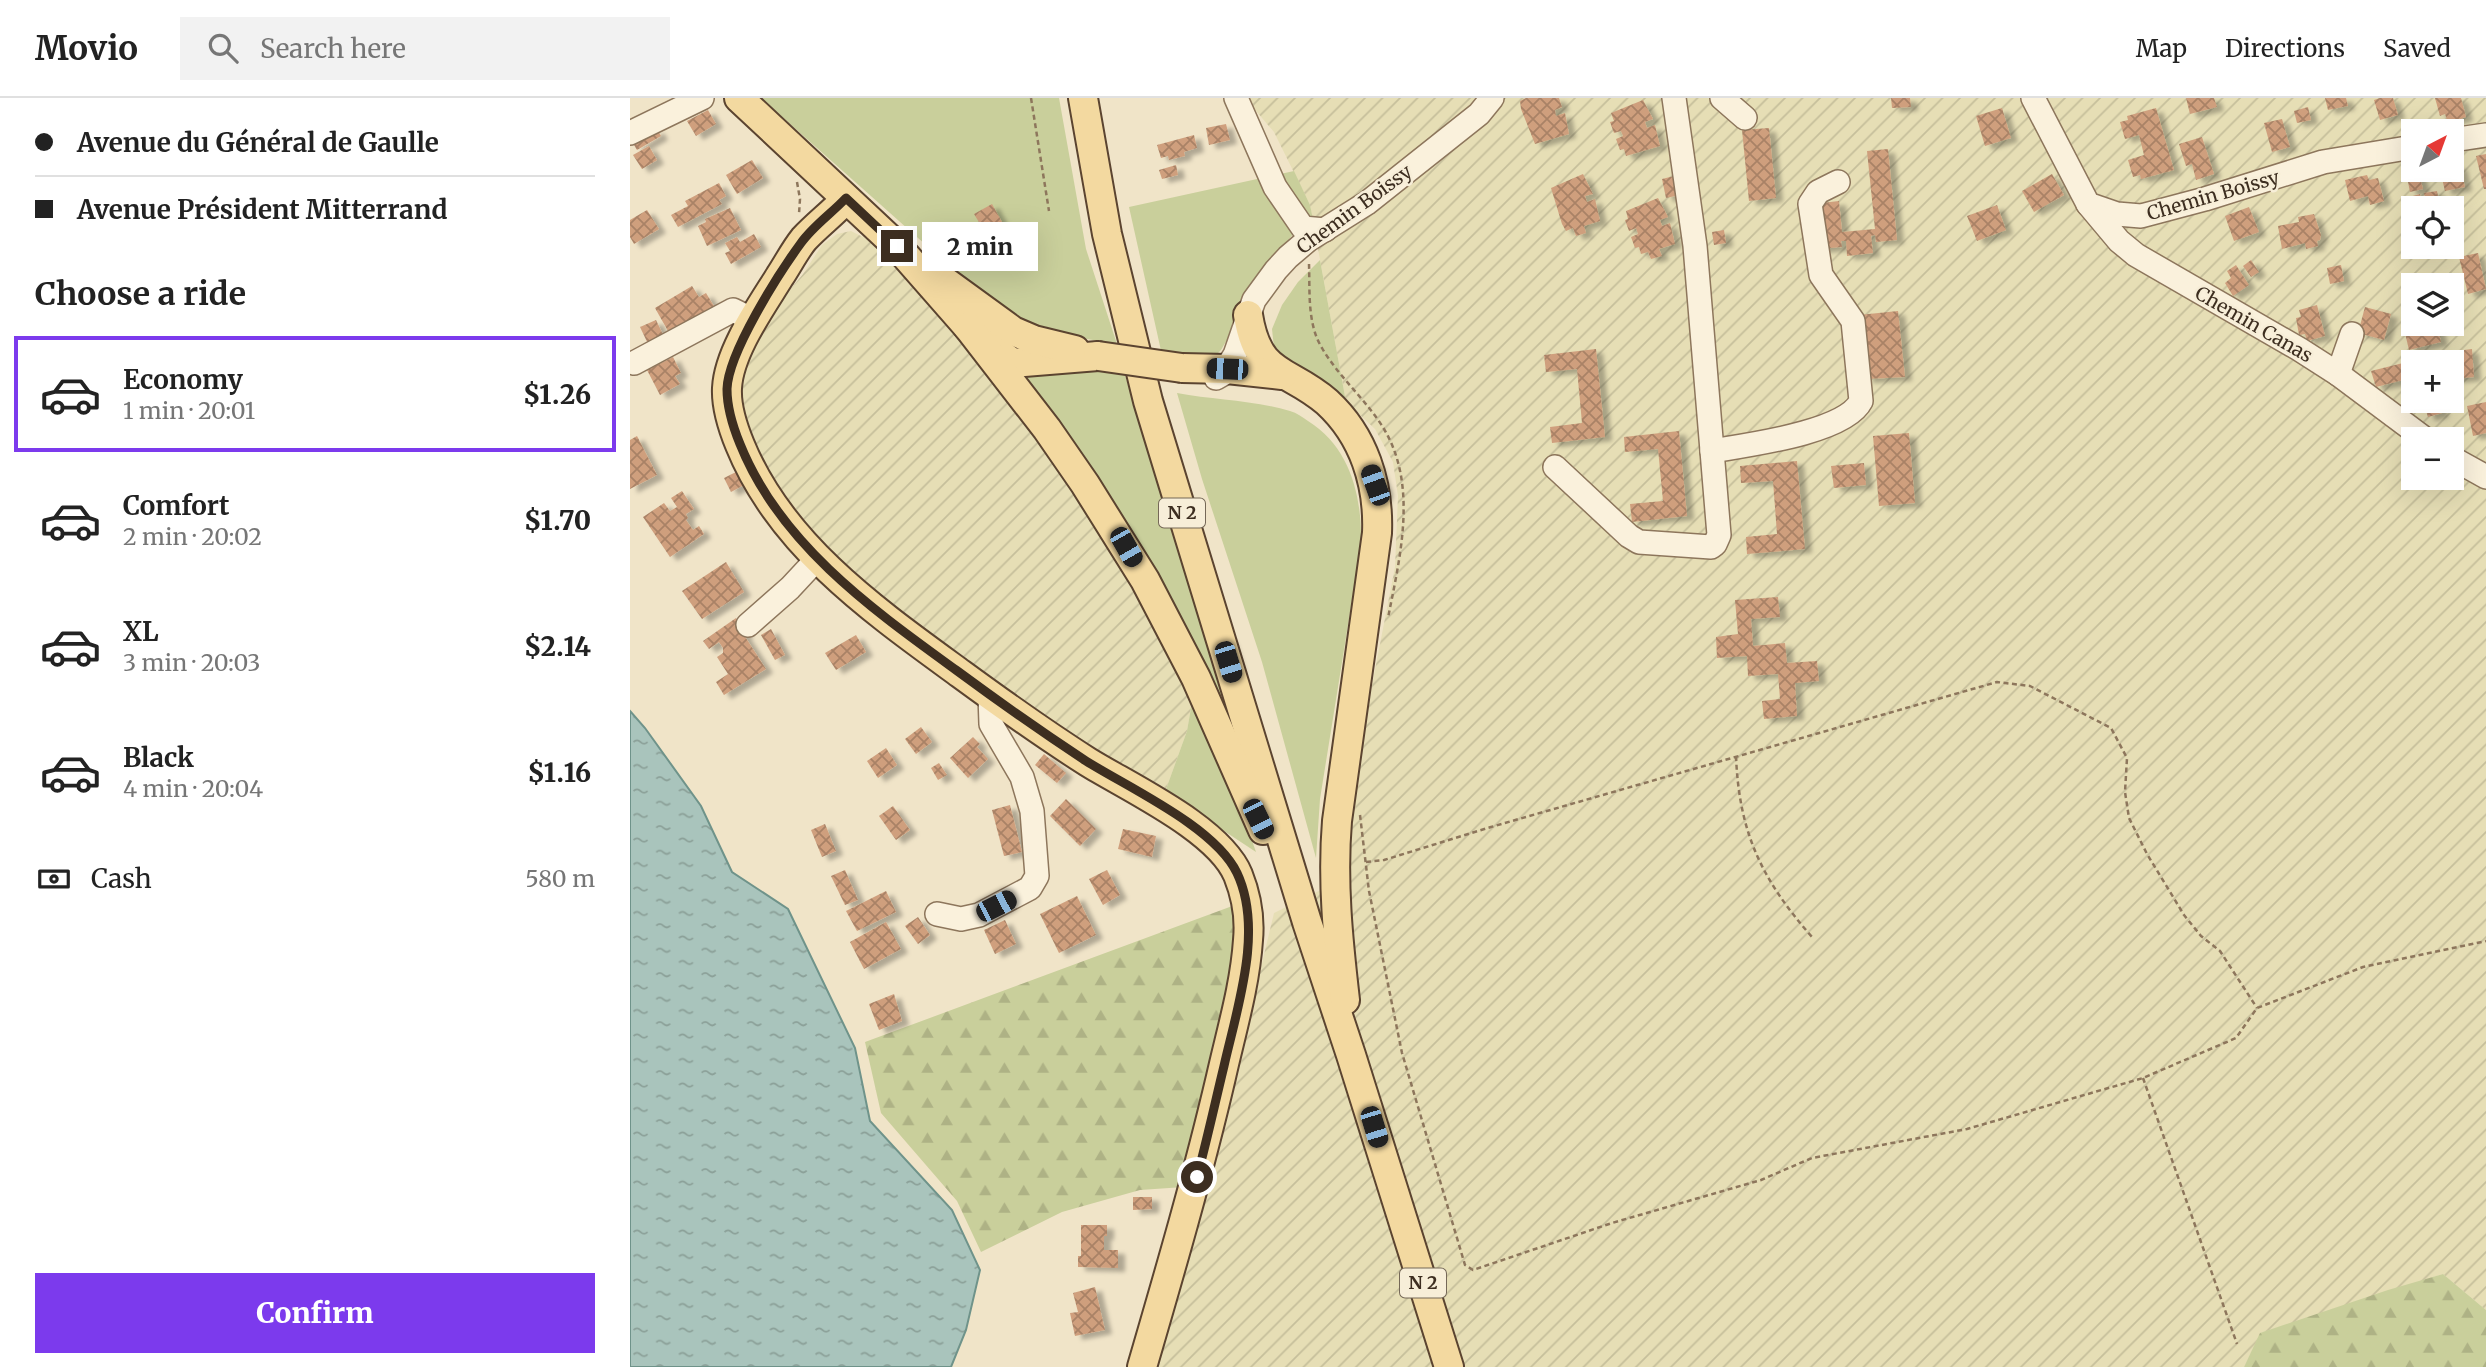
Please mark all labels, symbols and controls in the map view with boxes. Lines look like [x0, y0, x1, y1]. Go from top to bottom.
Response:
search box [180, 17, 670, 80]
text: Movio [35, 28, 138, 69]
icon: search [204, 29, 242, 67]
text: Search here [260, 32, 406, 65]
text: Map [2136, 33, 2187, 64]
text: Directions [2225, 33, 2345, 64]
text: Saved [2383, 33, 2451, 64]
north arrow [2401, 119, 2464, 182]
map controls [2401, 119, 2464, 490]
text: Avenue du Général de Gaulle [77, 126, 439, 159]
street label: Chemin Boissy [1292, 159, 1416, 259]
street label: Chemin Boissy [2144, 165, 2282, 225]
text: Avenue Président Mitterrand [77, 193, 448, 226]
button: locate [2401, 196, 2464, 259]
callout: 2 min [922, 222, 1037, 270]
route end [881, 230, 913, 262]
text: 2 min [947, 232, 1013, 261]
button: layers [2401, 273, 2464, 336]
text: Choose a ride [35, 274, 246, 314]
street label: Chemin Canas [2191, 281, 2317, 367]
button: + [2401, 350, 2464, 413]
car [1206, 358, 1249, 380]
icon: car [39, 363, 102, 426]
text: Economy [123, 363, 243, 396]
text: $1.26 [523, 378, 591, 411]
text: 1 min · 20:01 [123, 396, 255, 425]
button: − [2401, 427, 2464, 490]
car [1358, 462, 1393, 508]
icon: car [39, 489, 102, 552]
text: Comfort [123, 489, 229, 522]
road number: N 2 [1159, 498, 1205, 528]
text: $1.70 [524, 504, 591, 537]
text: 2 min · 20:02 [123, 522, 262, 551]
car [1107, 524, 1146, 570]
icon: car [39, 615, 102, 678]
text: XL [123, 615, 159, 648]
text: $2.14 [524, 630, 591, 663]
car [1212, 639, 1245, 685]
text: 3 min · 20:03 [123, 648, 260, 677]
icon: car [39, 741, 102, 804]
text: Black [123, 741, 194, 774]
text: $1.16 [527, 756, 591, 789]
text: 4 min · 20:04 [123, 774, 263, 803]
car [1240, 796, 1277, 842]
icon: cash [35, 860, 73, 898]
text: Cash [91, 862, 152, 895]
text: 580 m [525, 864, 595, 893]
car [973, 887, 1020, 925]
car [1358, 1104, 1391, 1150]
route start [1181, 1161, 1213, 1193]
road number: N 2 [1400, 1268, 1446, 1298]
button: Confirm [35, 1273, 595, 1353]

